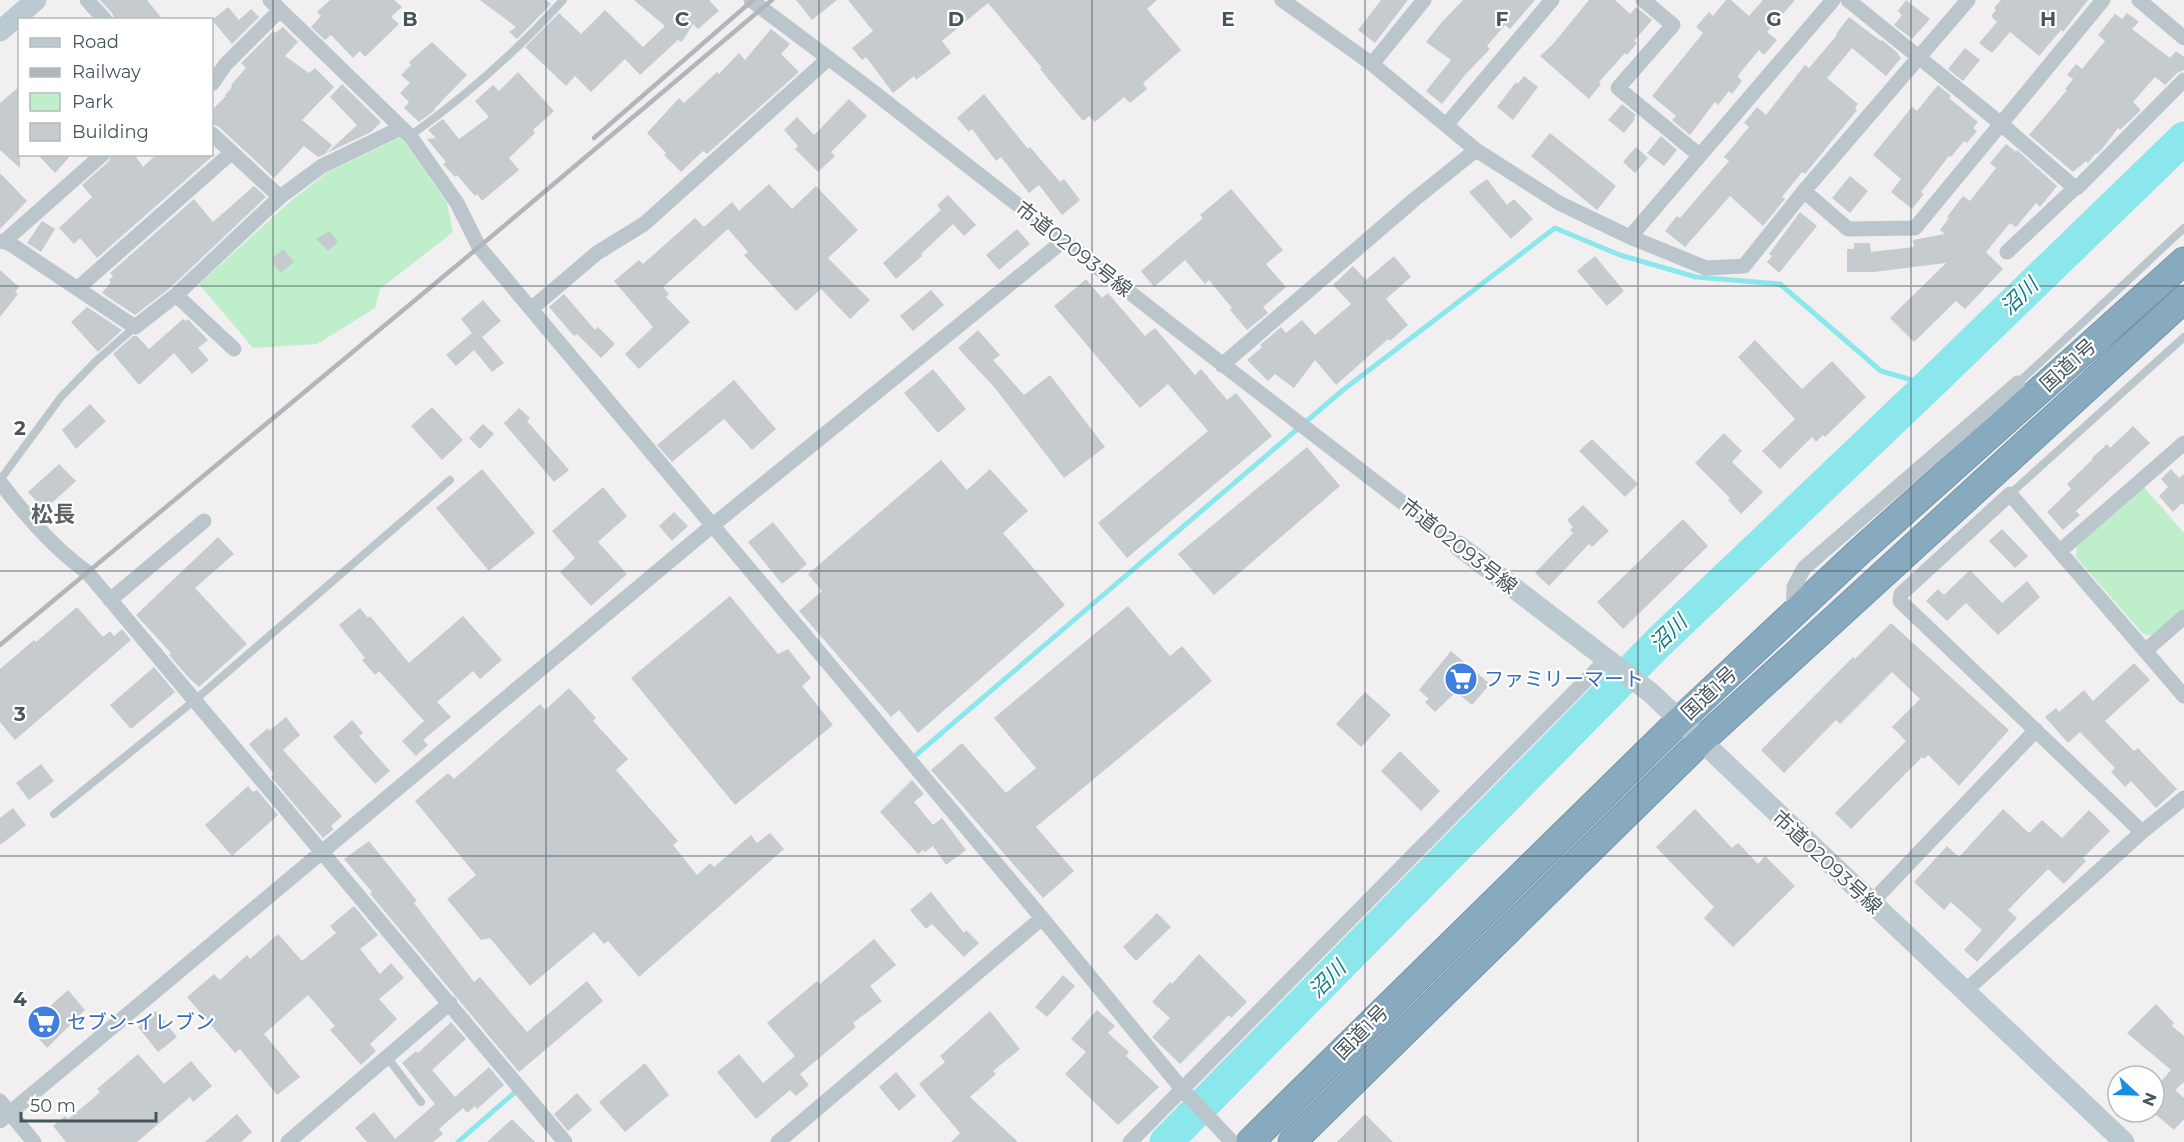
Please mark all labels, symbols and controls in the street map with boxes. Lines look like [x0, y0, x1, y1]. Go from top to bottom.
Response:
text: B [402, 7, 418, 31]
text: C [675, 7, 690, 31]
text: D [948, 7, 964, 31]
text: E [1221, 7, 1235, 31]
text: F [1496, 7, 1509, 31]
text: G [1766, 7, 1782, 31]
text: H [2040, 7, 2056, 31]
legend [18, 18, 213, 156]
text: Road [72, 31, 119, 53]
text: Railway [72, 61, 141, 83]
text: Park [72, 91, 113, 113]
text: Building [72, 121, 149, 143]
street label: 市道02093号線 [1011, 196, 1137, 302]
water label: 沼川 [1995, 271, 2044, 320]
street label: 国道1号 [2035, 334, 2101, 396]
text: 2 [14, 416, 26, 440]
street label: 市道02093号線 [1396, 493, 1522, 599]
district label: 松長 [31, 501, 75, 528]
water label: 沼川 [1644, 608, 1693, 657]
supermarket icon: ファミリーマート [1443, 661, 1479, 697]
street label: 国道1号 [1676, 661, 1742, 725]
place label: ファミリーマート [1484, 667, 1644, 691]
text: 3 [13, 702, 26, 726]
street label: 市道02093号線 [1767, 805, 1887, 919]
water label: 沼川 [1303, 954, 1352, 1003]
text: 4 [13, 987, 27, 1011]
street label: 国道1号 [1329, 1000, 1393, 1064]
supermarket icon: セブン-イレブン [26, 1004, 62, 1040]
place label: セブン-イレブン [67, 1010, 215, 1034]
north arrow [2106, 1064, 2166, 1124]
scale bar [21, 1085, 156, 1123]
text: N [2138, 1090, 2161, 1109]
text: 50 m [30, 1095, 76, 1117]

